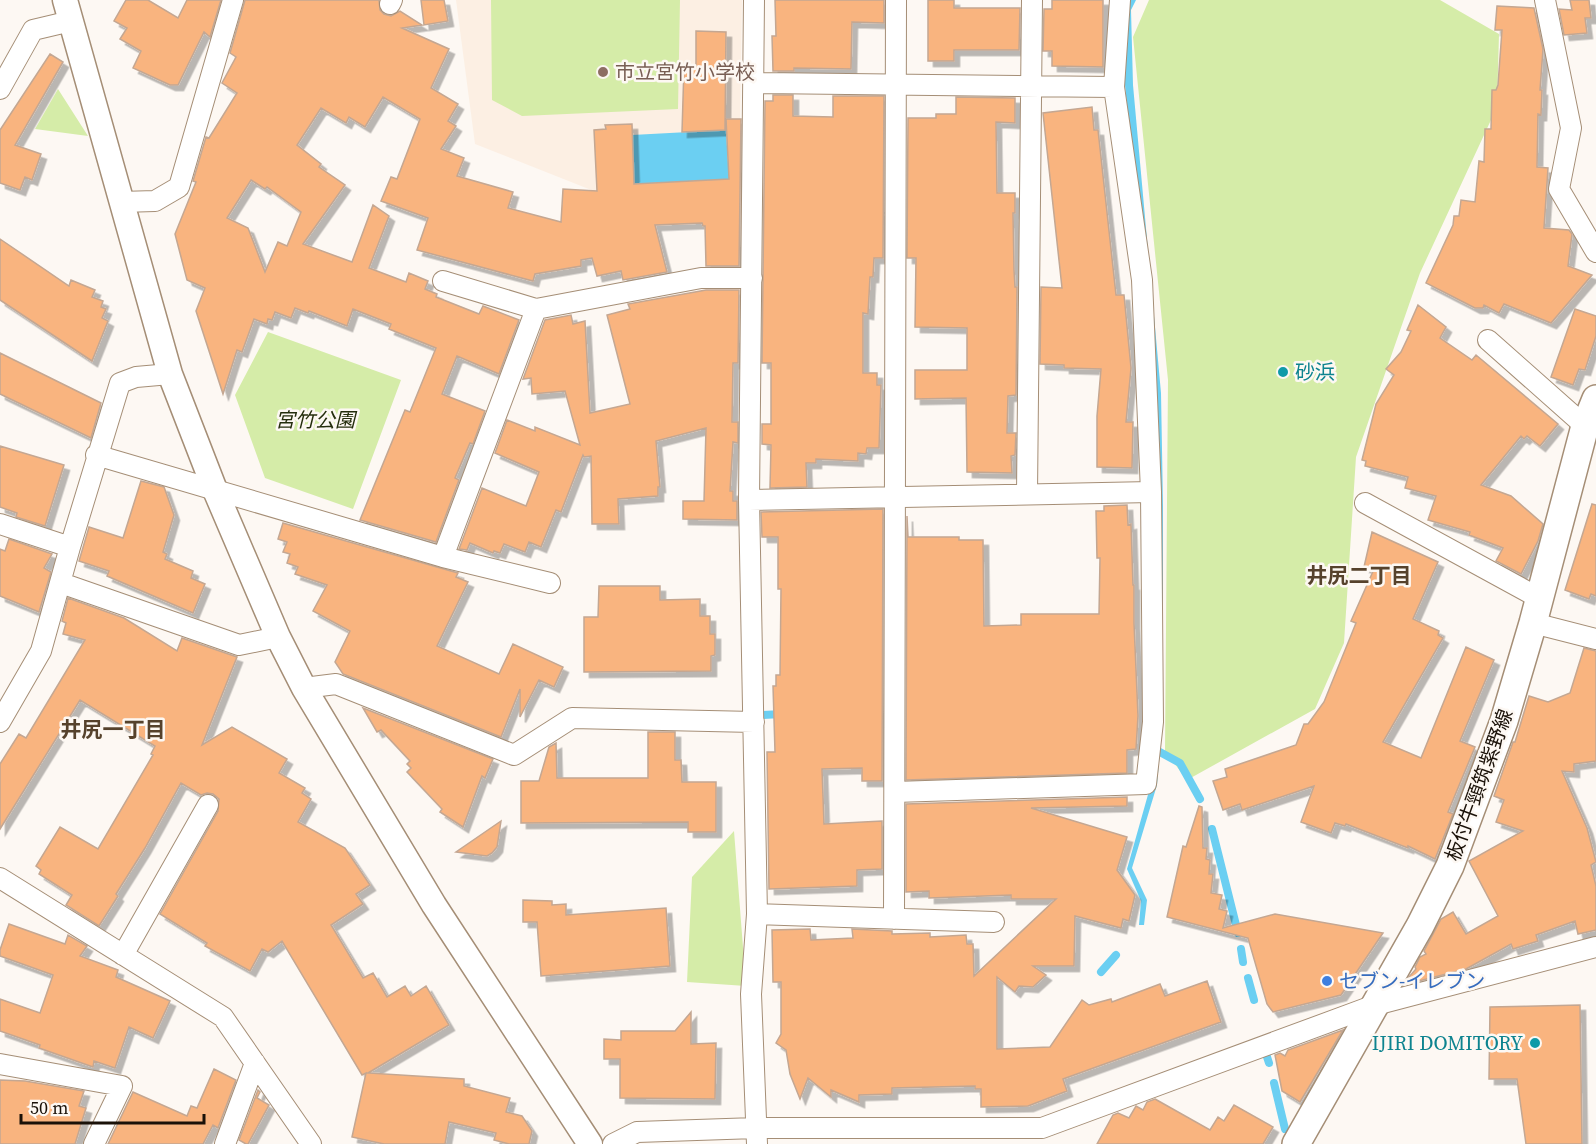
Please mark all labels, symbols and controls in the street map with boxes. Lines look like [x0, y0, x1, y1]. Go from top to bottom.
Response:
place label: 市立宮竹小学校 [615, 58, 755, 86]
marker: 市立宮竹小学校 [596, 65, 610, 79]
place label: 砂浜 [1295, 358, 1335, 386]
marker: 砂浜 [1276, 365, 1290, 379]
park label: 宮竹公園 [275, 406, 358, 434]
district label: 井尻二丁目 [1307, 561, 1412, 590]
street label: 板付牛頸筑紫野線 [1438, 705, 1520, 865]
district label: 井尻一丁目 [61, 715, 166, 744]
place label: セブン-イレブン [1339, 967, 1485, 995]
marker: セブン-イレブン [1320, 974, 1334, 988]
place label: IJIRI DOMITORY [1372, 1029, 1523, 1057]
marker: IJIRI DOMITORY [1528, 1036, 1542, 1050]
scale bar [21, 1087, 204, 1125]
text: 50 m [30, 1095, 68, 1120]

